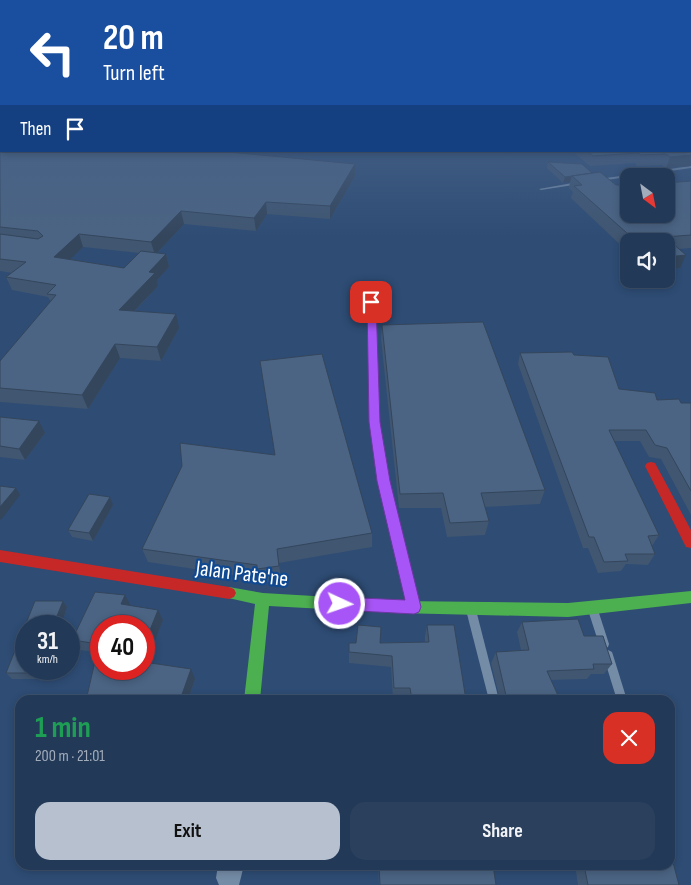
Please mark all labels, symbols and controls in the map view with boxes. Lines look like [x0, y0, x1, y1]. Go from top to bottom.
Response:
text: 20 m [103, 17, 164, 60]
icon: left [20, 20, 85, 85]
text: Turn left [103, 60, 165, 87]
icon: arrive [61, 115, 89, 143]
text: Then [20, 118, 51, 141]
north arrow [620, 168, 675, 222]
map controls [620, 168, 675, 288]
button: sound [620, 233, 675, 288]
pin [350, 281, 392, 323]
icon: arrive [357, 288, 385, 316]
street label: Jalan Pate'ne [193, 555, 290, 593]
position arrow [313, 577, 365, 629]
speed limit sign: 40 [90, 615, 155, 680]
text: 31 [37, 626, 58, 657]
text: km/h [37, 652, 58, 667]
text: 1 min [35, 710, 91, 746]
button: close [603, 712, 655, 764]
text: 200 m · 21:01 [35, 747, 105, 766]
button: Exit [35, 802, 340, 860]
button: Share [350, 802, 655, 860]

